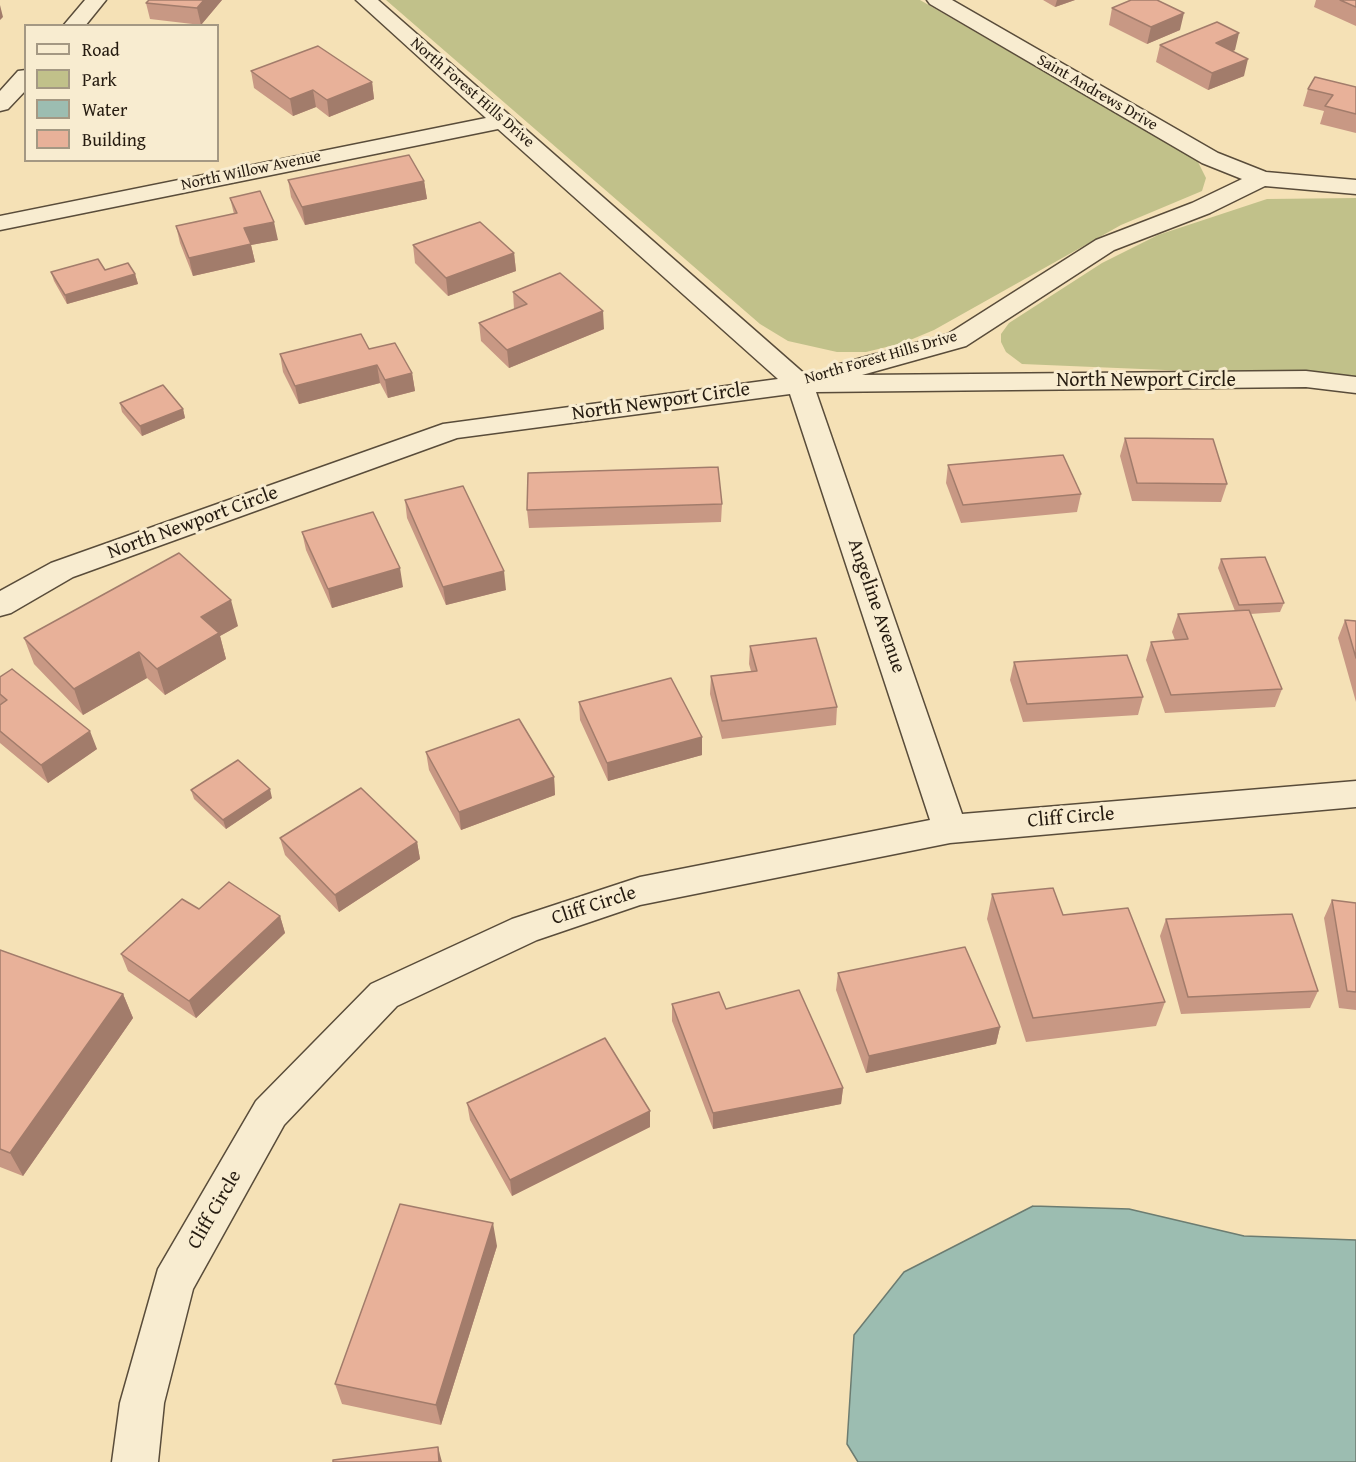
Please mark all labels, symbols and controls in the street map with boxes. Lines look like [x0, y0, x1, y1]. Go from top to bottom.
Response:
legend [24, 24, 219, 162]
street label: North Forest Hills Drive [406, 34, 538, 152]
text: Road [82, 36, 120, 63]
street label: Saint Andrews Drive [1033, 51, 1161, 135]
text: Park [82, 66, 117, 93]
text: Water [82, 96, 127, 123]
text: Building [82, 126, 146, 153]
street label: North Willow Avenue [179, 147, 323, 195]
street label: North Forest Hills Drive [802, 327, 960, 389]
street label: North Newport Circle [1056, 369, 1236, 393]
street label: North Newport Circle [570, 378, 752, 426]
street label: North Newport Circle [105, 481, 281, 565]
street label: Angeline Avenue [842, 536, 910, 676]
street label: Cliff Circle [1026, 802, 1116, 834]
street label: Cliff Circle [549, 881, 639, 931]
street label: Cliff Circle [183, 1166, 247, 1254]

